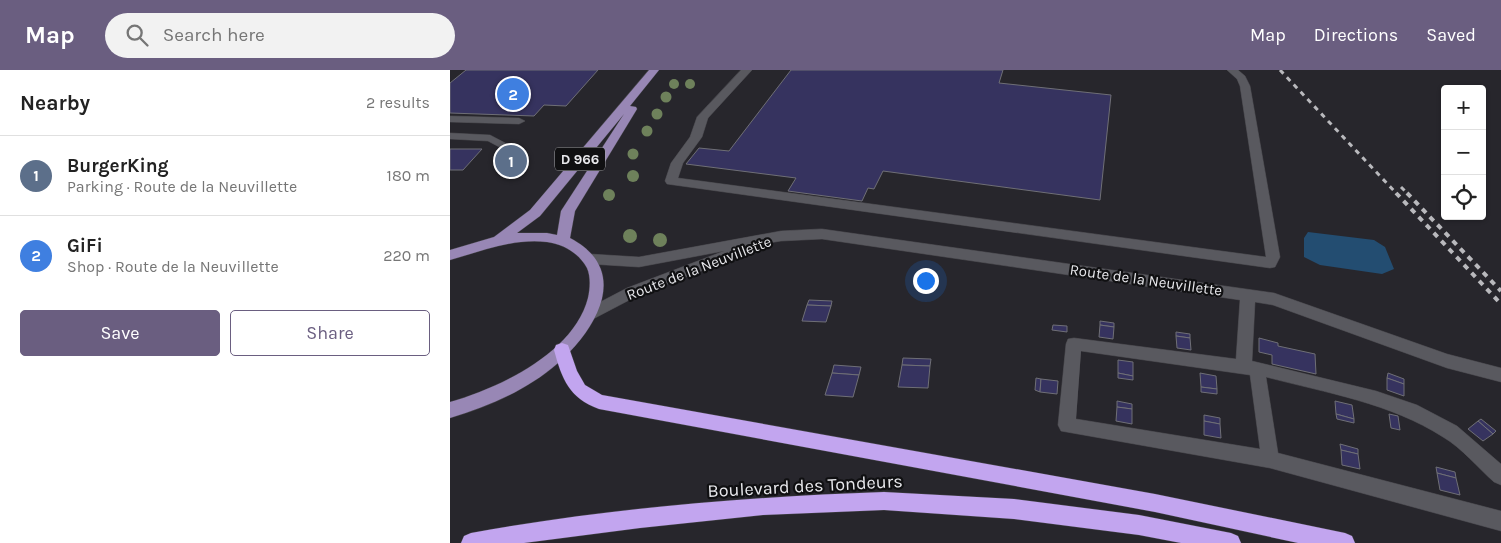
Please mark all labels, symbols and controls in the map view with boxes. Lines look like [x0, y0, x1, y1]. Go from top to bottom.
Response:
search box [105, 13, 455, 58]
text: Map [25, 21, 75, 49]
icon: search [123, 21, 151, 49]
text: Search here [163, 24, 265, 46]
text: Map [1250, 24, 1286, 46]
text: Directions [1314, 24, 1398, 46]
text: Saved [1426, 24, 1476, 46]
pin: 2 [497, 75, 529, 113]
map controls [1441, 85, 1486, 220]
button: + [1441, 85, 1486, 130]
text: Nearby [20, 91, 90, 115]
text: 2 results [366, 93, 430, 112]
button: − [1441, 130, 1486, 175]
pin: 1 [495, 142, 527, 180]
road number: D 966 [555, 148, 605, 170]
text: BurgerKing [67, 155, 169, 177]
text: 1 [33, 166, 39, 185]
text: 180 m [387, 166, 430, 185]
button: locate [1441, 175, 1486, 220]
text: Parking · Route de la Neuvillette [67, 177, 297, 196]
street label: Route de la Neuvillette [624, 232, 774, 304]
text: GiFi [67, 235, 103, 257]
text: 2 [31, 246, 41, 265]
text: 220 m [383, 246, 430, 265]
text: Shop · Route de la Neuvillette [67, 257, 279, 276]
street label: Route de la Neuvillette [1069, 260, 1223, 300]
your location [913, 268, 939, 294]
button: Save [20, 310, 220, 356]
button: Share [230, 310, 430, 356]
street label: Boulevard des Tondeurs [707, 470, 903, 502]

